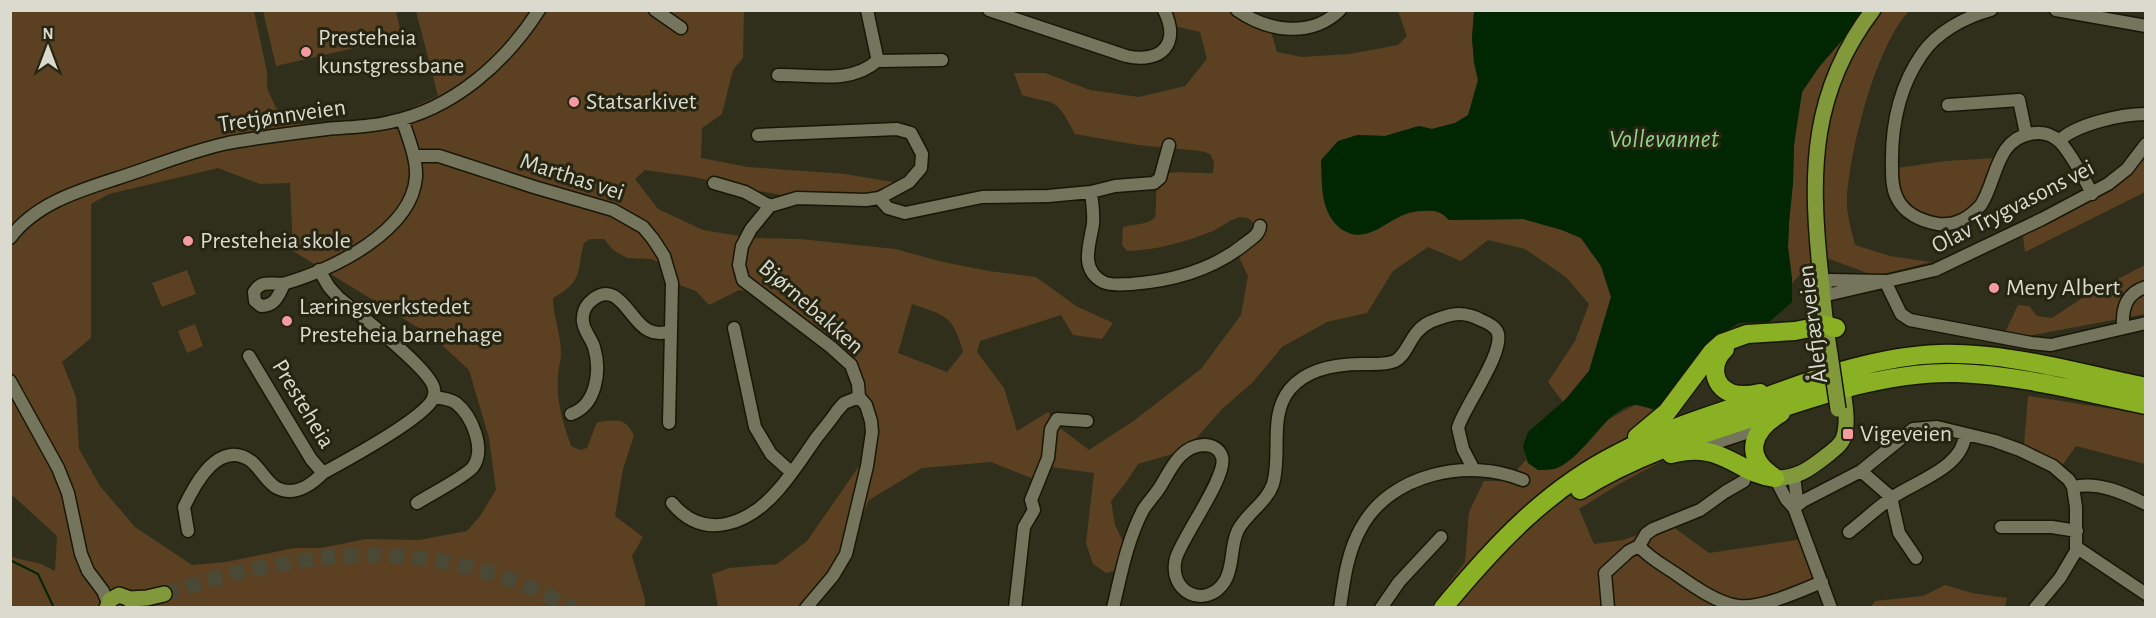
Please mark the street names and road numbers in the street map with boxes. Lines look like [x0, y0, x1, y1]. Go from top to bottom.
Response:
street label: Tretjønnveien [217, 95, 347, 137]
street label: Marthas vei [517, 149, 627, 205]
street label: Olav Trygvasons vei [1928, 156, 2098, 258]
street label: Bjørnebakken [754, 255, 868, 359]
street label: Ålefjærveien [1792, 264, 1832, 385]
street label: Presteheia [267, 356, 339, 452]

